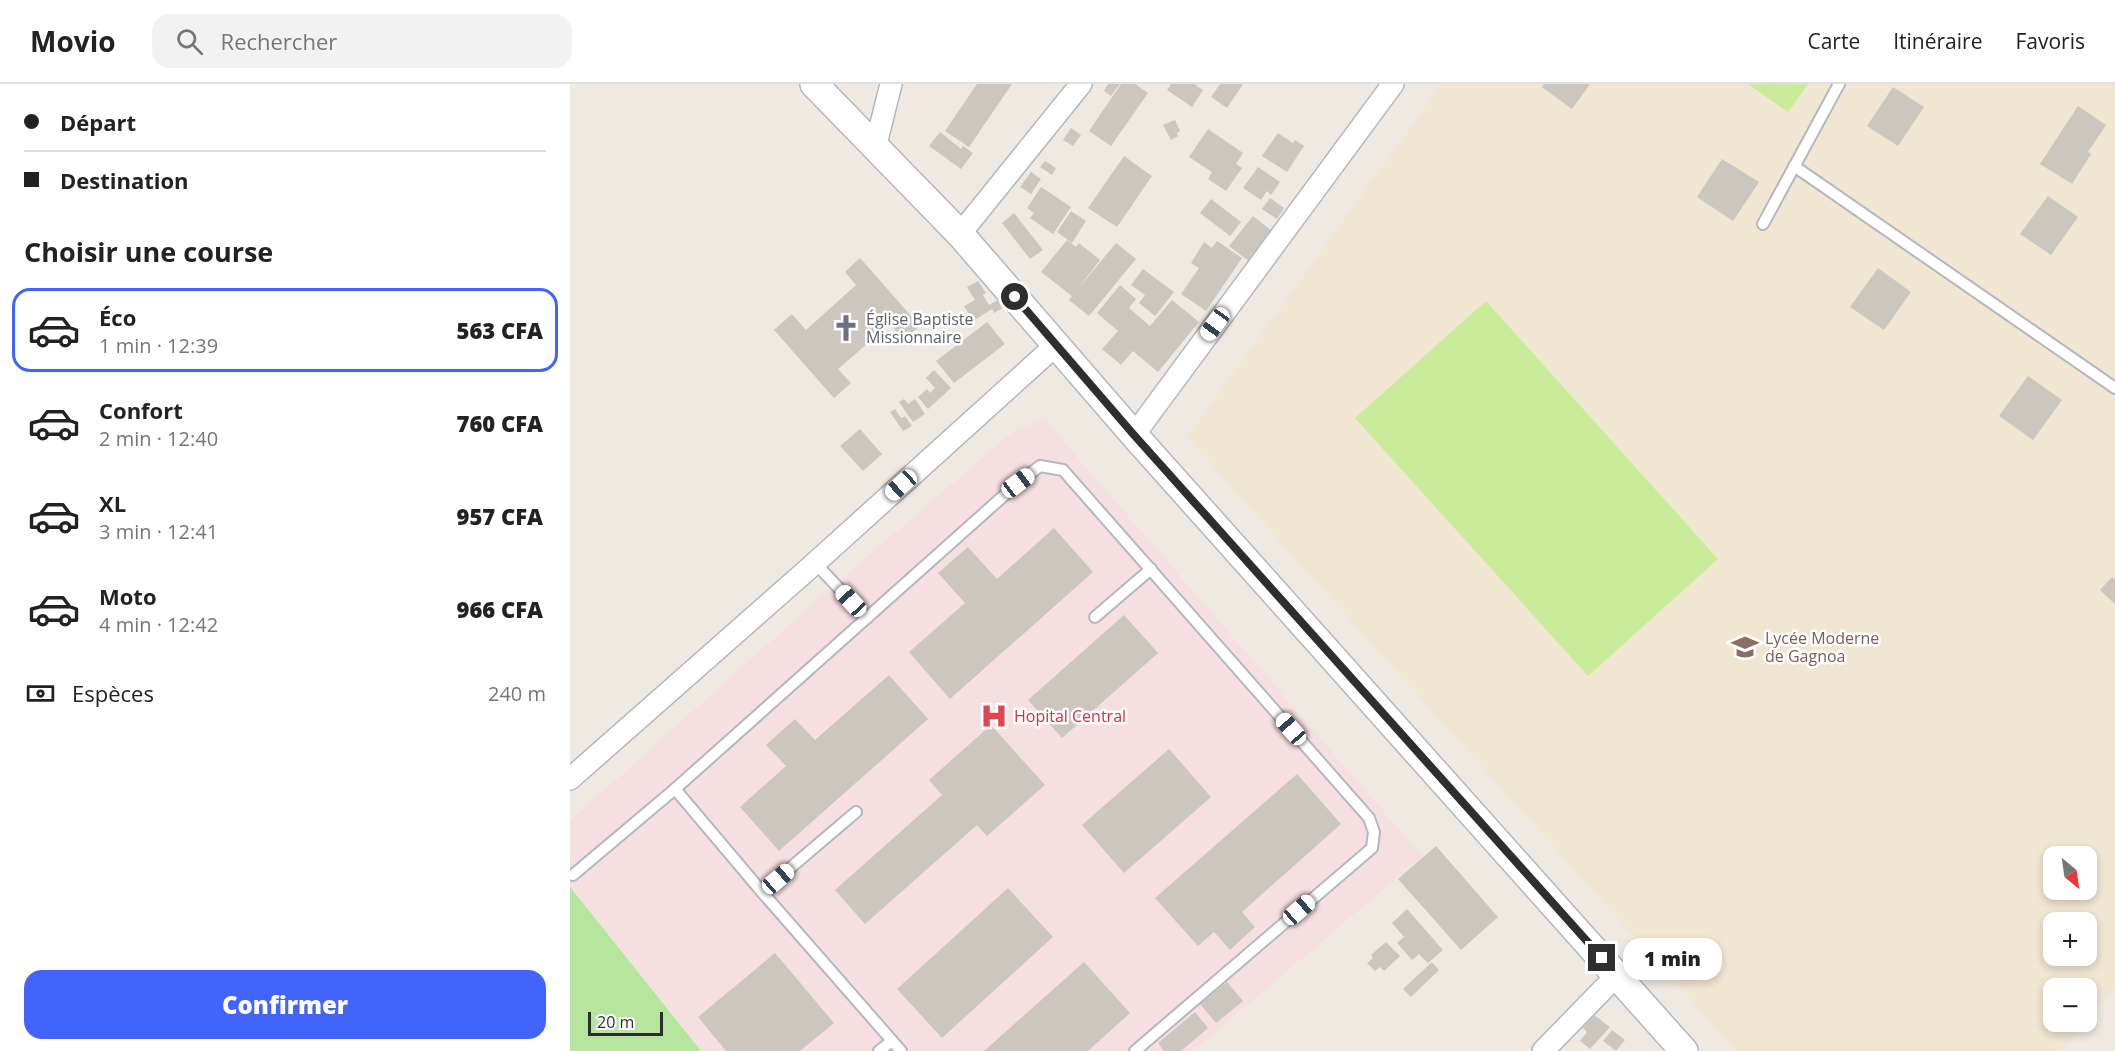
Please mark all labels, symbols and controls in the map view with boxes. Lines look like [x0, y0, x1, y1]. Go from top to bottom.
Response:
search box [152, 14, 572, 68]
text: Movio [30, 22, 116, 60]
icon: search [173, 25, 206, 58]
text: Rechercher [221, 26, 337, 56]
text: Carte [1807, 27, 1860, 55]
text: Itinéraire [1893, 27, 1982, 55]
text: Favoris [2015, 27, 2085, 55]
text: Départ [60, 107, 136, 137]
text: Destination [60, 165, 189, 195]
text: Choisir une course [24, 233, 273, 270]
route start [1001, 283, 1028, 310]
text: Éco [99, 302, 136, 332]
icon: car [27, 303, 81, 357]
car [1197, 304, 1233, 344]
place label: Église Baptiste Missionnaire [866, 308, 974, 348]
church icon: Église Baptiste Missionnaire [831, 313, 861, 343]
text: 563 CFA [457, 315, 543, 345]
text: 1 min · 12:39 [99, 332, 218, 359]
text: Confort [99, 395, 183, 425]
icon: car [27, 396, 81, 450]
text: 760 CFA [457, 408, 543, 438]
text: 2 min · 12:40 [99, 425, 218, 452]
car [998, 465, 1038, 501]
car [882, 466, 920, 504]
text: XL [99, 488, 126, 518]
icon: car [27, 489, 81, 543]
text: 957 CFA [457, 501, 543, 531]
text: 3 min · 12:41 [99, 518, 218, 545]
text: Moto [99, 581, 157, 611]
icon: car [27, 582, 81, 636]
car [832, 582, 870, 620]
text: 966 CFA [457, 594, 543, 624]
text: 4 min · 12:42 [99, 611, 218, 638]
place label: Lycée Moderne de Gagnoa [1765, 627, 1879, 667]
school or university icon: Lycée Moderne de Gagnoa [1730, 632, 1760, 662]
icon: cash [24, 677, 57, 710]
text: Espèces [72, 678, 154, 708]
text: 240 m [488, 680, 546, 707]
hospital icon: Hopital Central [979, 701, 1009, 731]
place label: Hopital Central [1014, 705, 1126, 727]
car [1272, 710, 1310, 748]
north arrow [2043, 846, 2097, 900]
map controls [2043, 846, 2097, 1032]
car [759, 860, 797, 898]
car [1280, 891, 1318, 929]
button: + [2043, 912, 2097, 966]
callout: 1 min [1623, 937, 1722, 979]
route end [1588, 944, 1615, 971]
text: 1 min [1644, 945, 1701, 972]
button: Confirmer [24, 970, 546, 1039]
button: − [2043, 978, 2097, 1032]
scale bar [588, 1009, 663, 1036]
text: 20 m [597, 1011, 634, 1033]

